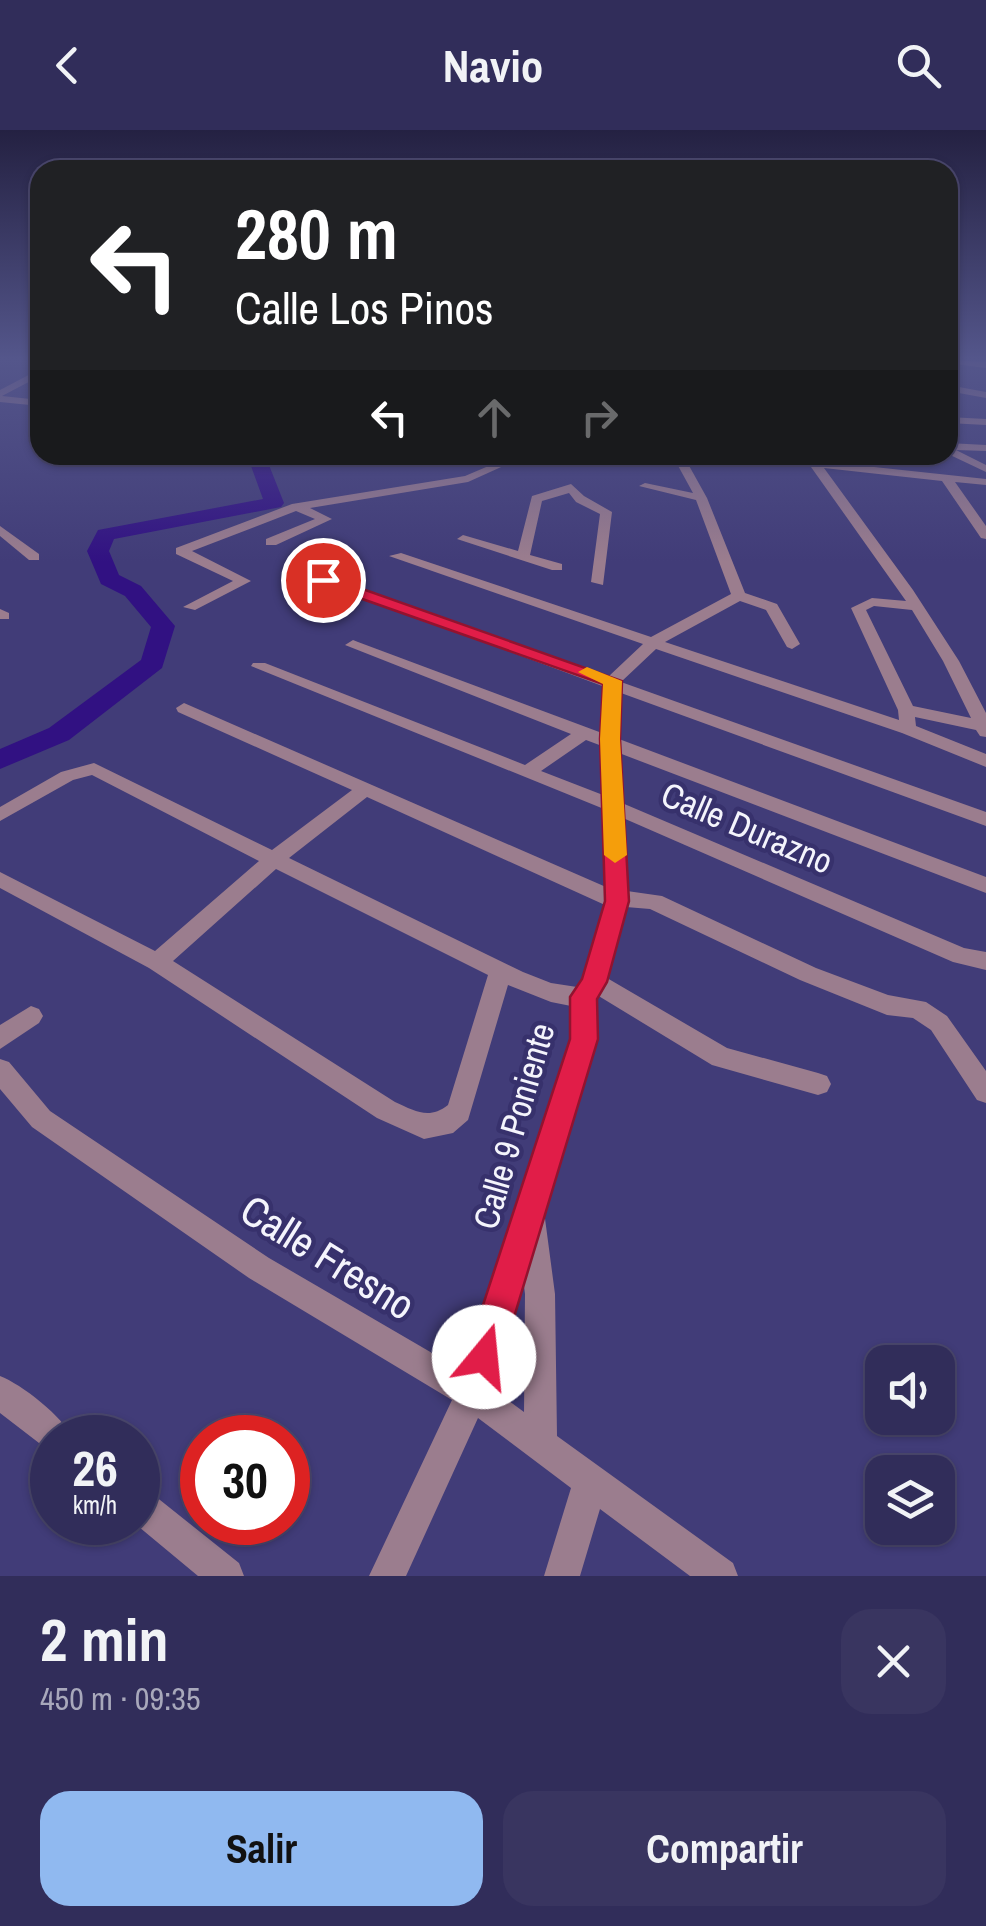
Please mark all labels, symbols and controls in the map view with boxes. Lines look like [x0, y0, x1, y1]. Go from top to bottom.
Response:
text: Navio [443, 35, 543, 96]
icon: back [40, 38, 95, 93]
icon: search [891, 38, 946, 93]
text: 280 m [235, 187, 398, 281]
icon: left [70, 200, 200, 330]
text: Calle Los Pinos [235, 277, 493, 338]
icon: left [362, 390, 417, 445]
icon: ahead [467, 390, 522, 445]
icon: right [572, 390, 627, 445]
pin [281, 538, 366, 623]
icon: arrive [296, 553, 351, 608]
street label: Calle Durazno [654, 770, 840, 885]
street label: Calle 9 Poniente [462, 1017, 565, 1234]
street label: Calle Fresno [230, 1182, 426, 1332]
position arrow [432, 1305, 536, 1409]
map controls [865, 1345, 955, 1545]
button: sound [865, 1345, 955, 1435]
speed limit sign: 30 [180, 1415, 310, 1545]
text: 26 [72, 1434, 118, 1502]
button: layers [865, 1455, 955, 1545]
text: km/h [73, 1488, 117, 1522]
text: 2 min [40, 1599, 169, 1680]
button: close [841, 1609, 946, 1714]
text: 450 m · 09:35 [40, 1677, 200, 1720]
button: Salir [40, 1791, 483, 1906]
button: Compartir [503, 1791, 946, 1906]

